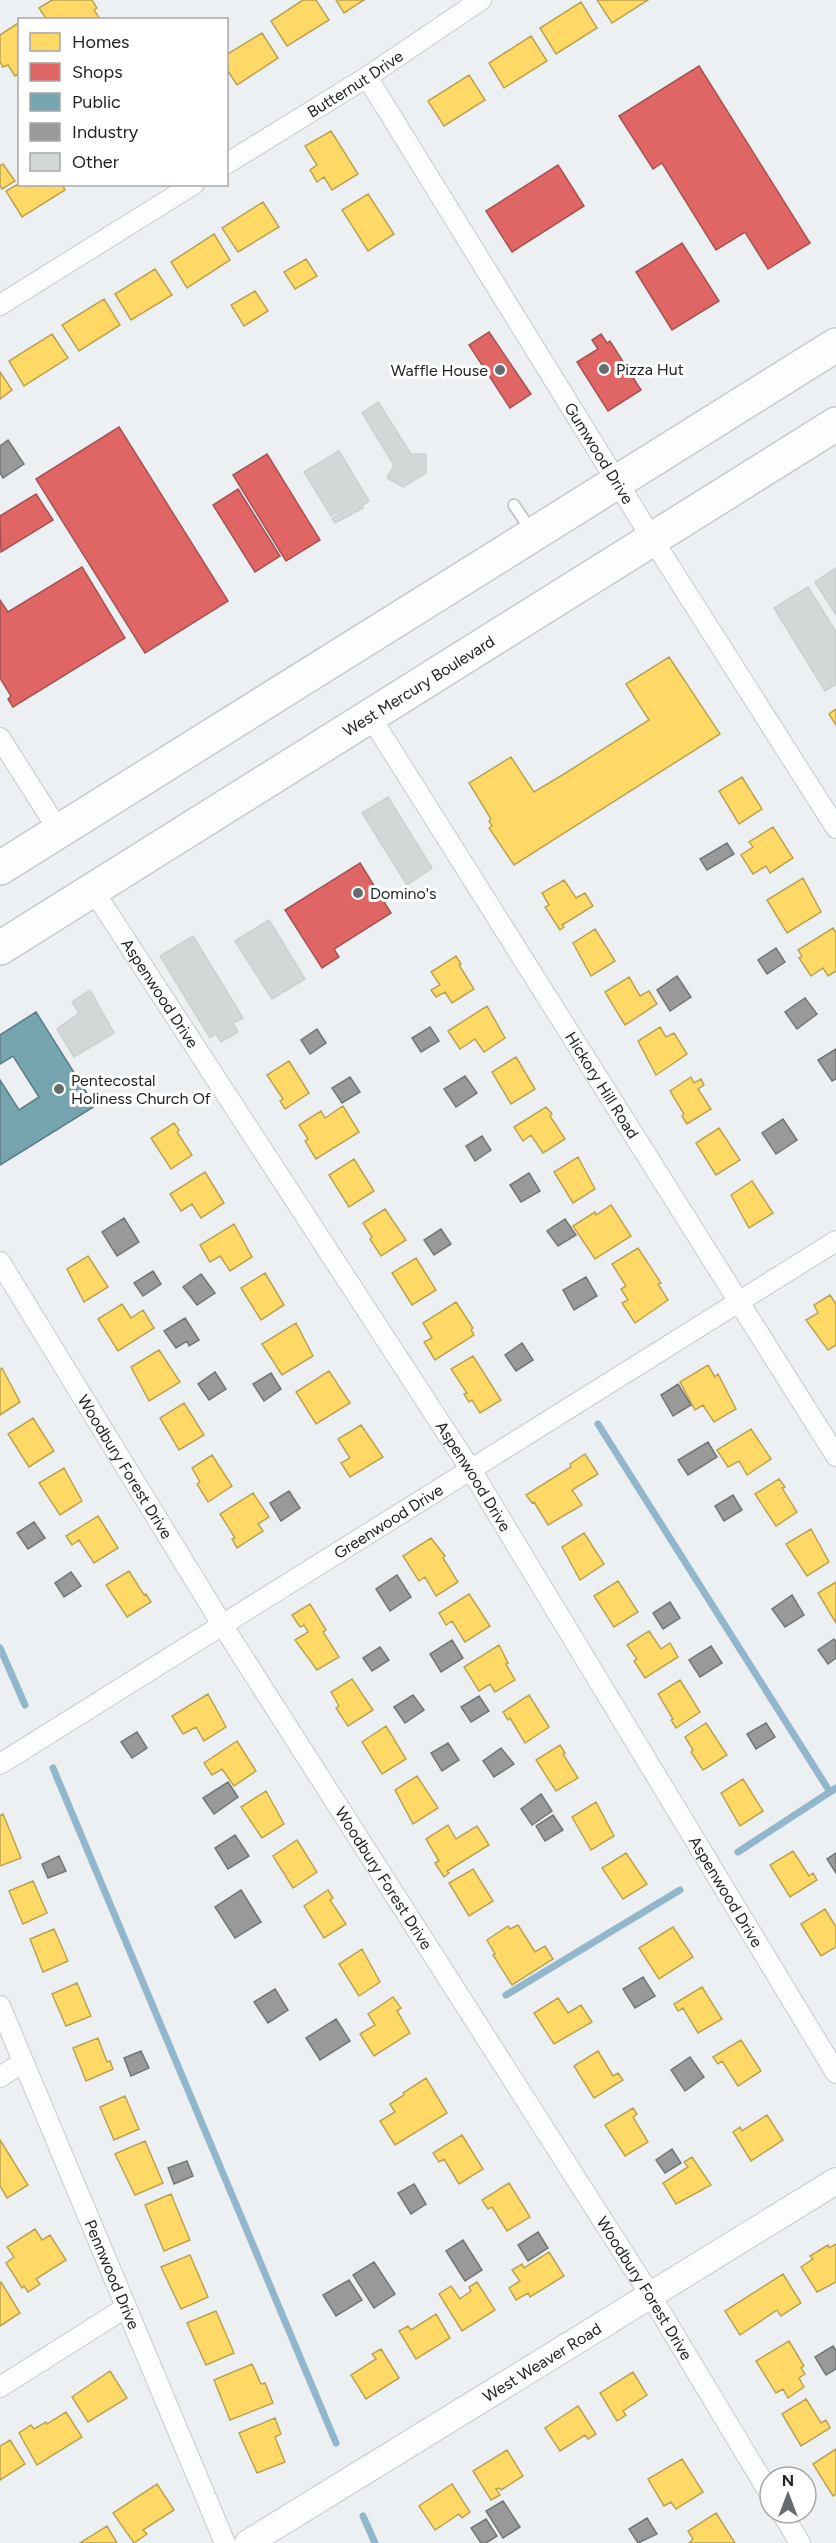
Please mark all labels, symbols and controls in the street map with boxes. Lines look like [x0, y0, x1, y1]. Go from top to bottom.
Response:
legend [18, 18, 228, 186]
text: Homes [72, 31, 130, 53]
street label: Butternut Drive [304, 46, 407, 121]
text: Shops [72, 61, 123, 83]
text: Public [72, 91, 121, 113]
text: Industry [72, 121, 139, 143]
text: Other [72, 151, 119, 173]
place label: Pizza Hut [616, 360, 684, 379]
place label: Waffle House [391, 361, 488, 380]
marker: Pizza Hut [597, 362, 611, 376]
marker: Waffle House [493, 363, 507, 377]
street label: Gumwood Drive [561, 399, 638, 508]
street label: West Mercury Boulevard [339, 631, 498, 740]
place label: Domino's [370, 884, 436, 903]
marker: Domino's [351, 886, 365, 900]
street label: Aspenwood Drive [118, 935, 203, 1051]
street label: Hickory Hill Road [562, 1028, 643, 1142]
place label: Pentecostal Holiness Church Of [71, 1071, 211, 1108]
marker: Pentecostal Holiness Church Of [52, 1082, 66, 1096]
street label: Woodbury Forest Drive [74, 1391, 177, 1542]
street label: Aspenwood Drive [432, 1417, 516, 1535]
street label: Greenwood Drive [330, 1480, 447, 1562]
street label: Woodbury Forest Drive [332, 1803, 437, 1953]
street label: Aspenwood Drive [685, 1832, 767, 1951]
street label: Woodbury Forest Drive [593, 2213, 697, 2363]
street label: Pennwood Drive [81, 2217, 144, 2332]
street label: West Weaver Road [479, 2318, 605, 2406]
north arrow [758, 2465, 818, 2525]
text: N [782, 2471, 794, 2490]

